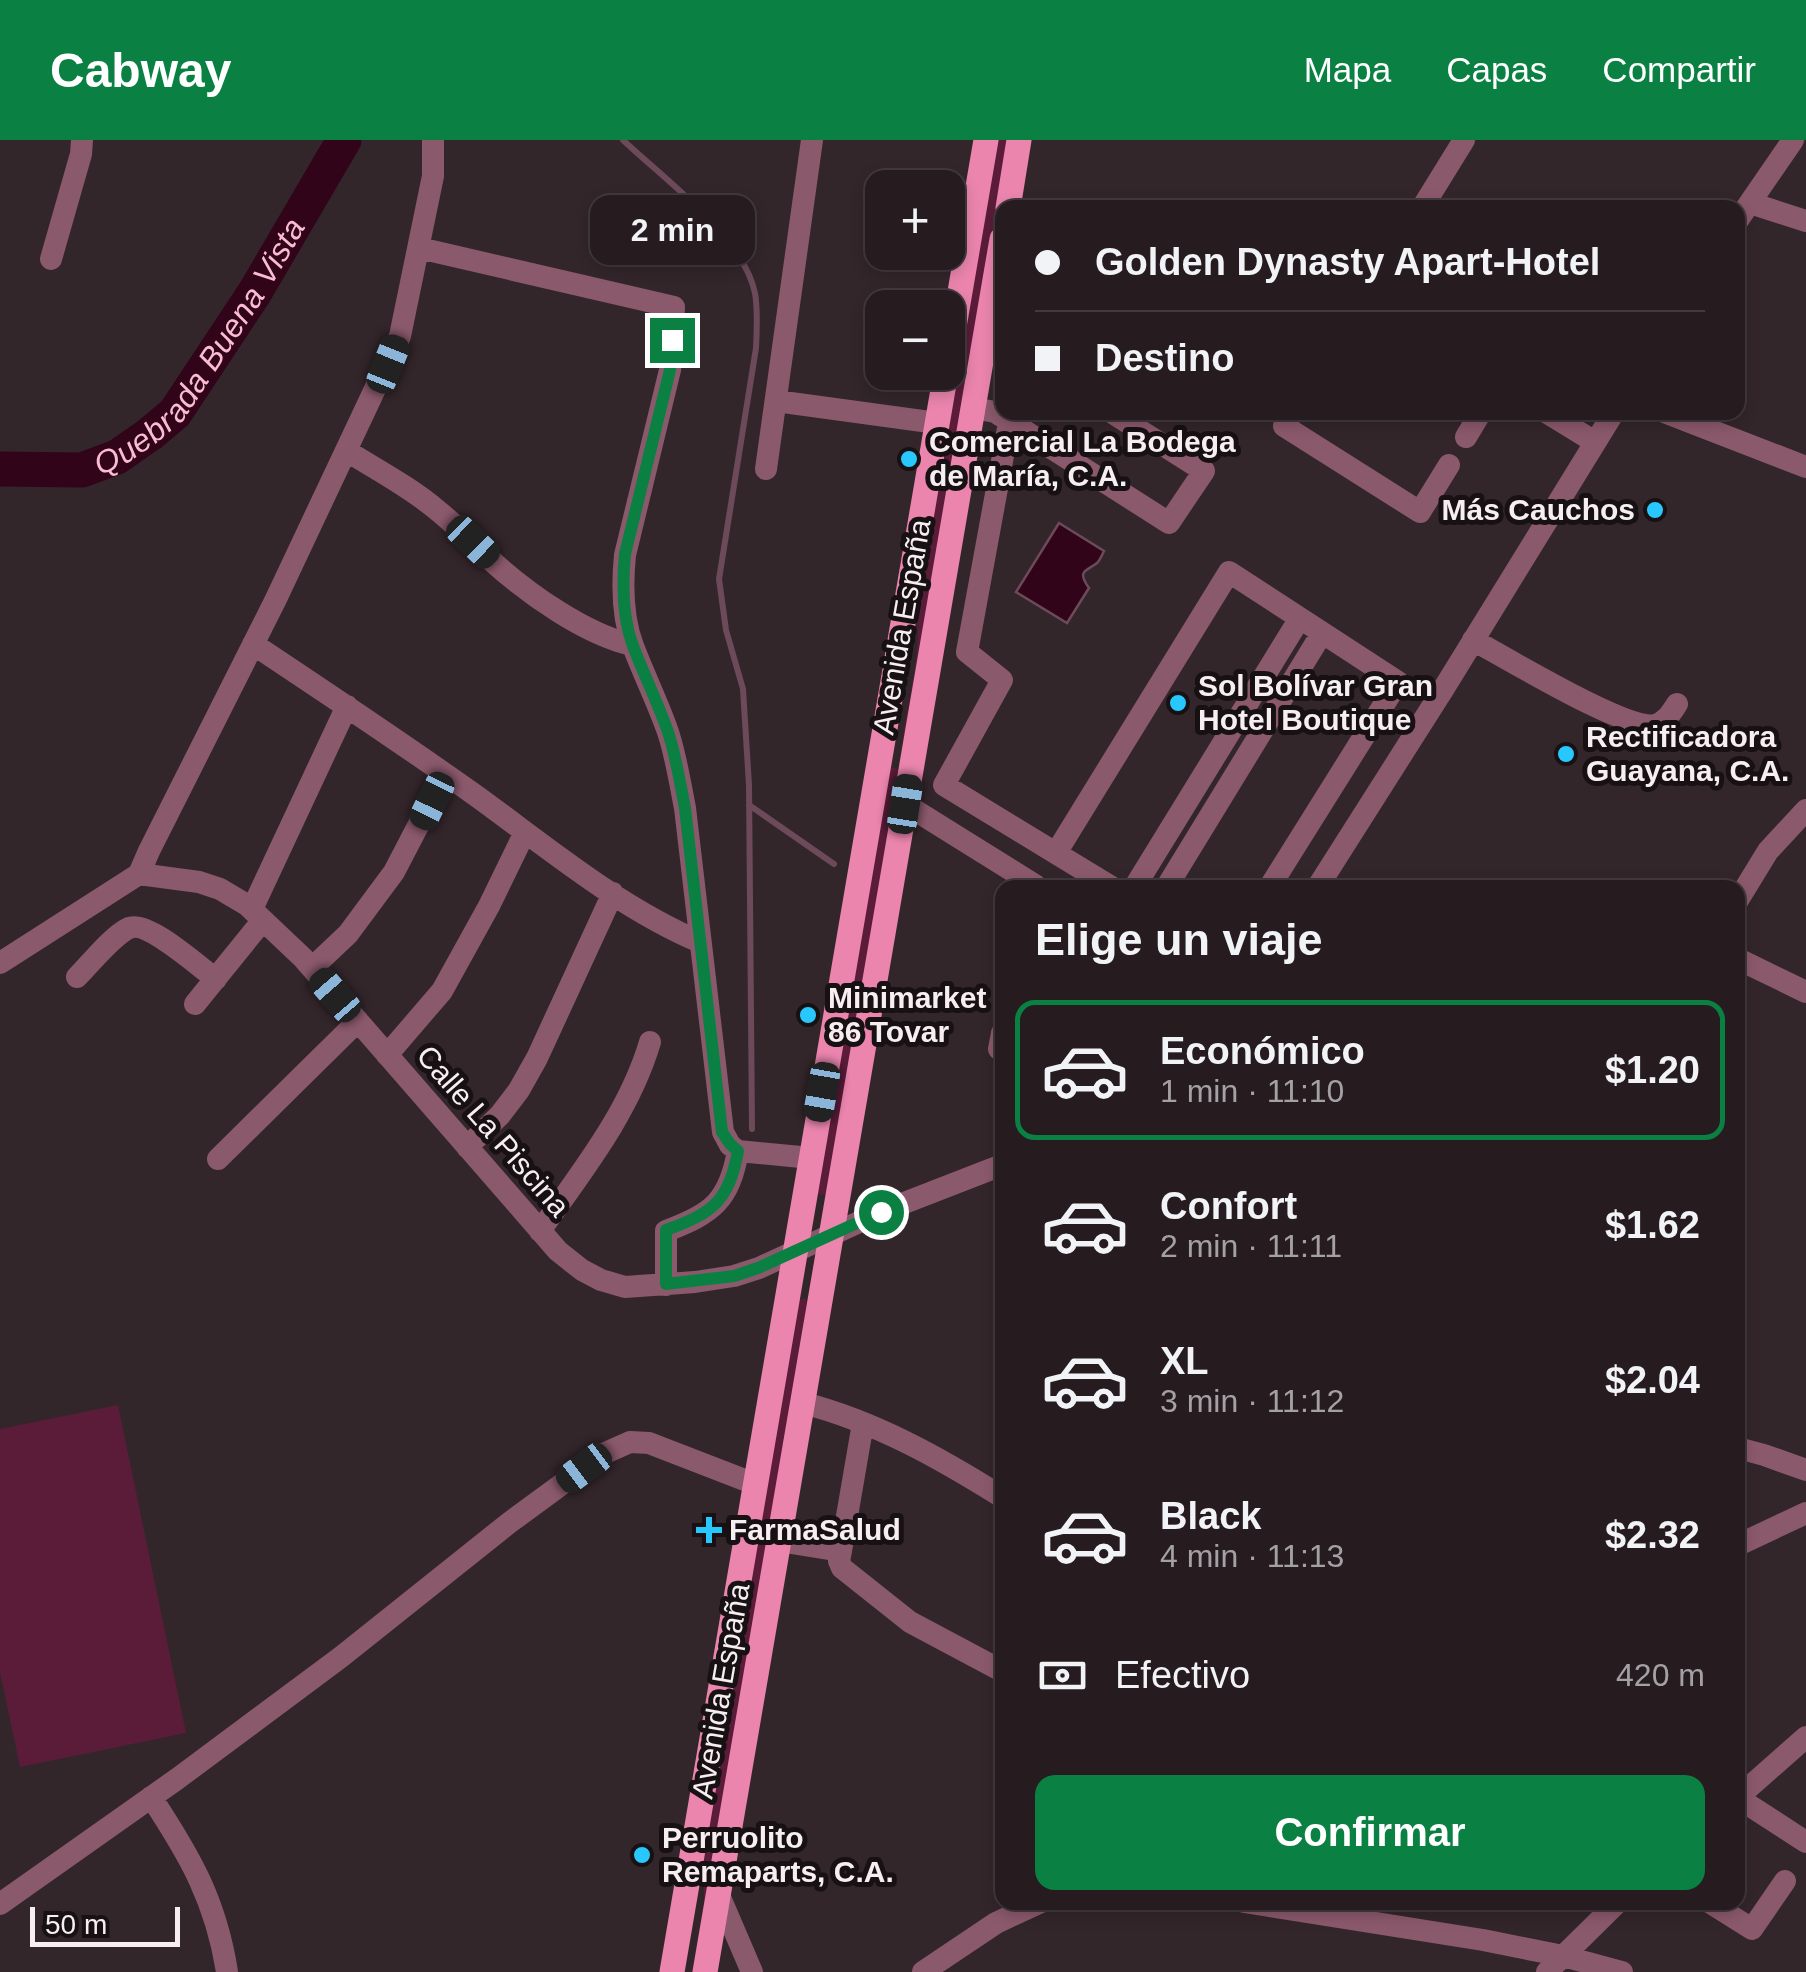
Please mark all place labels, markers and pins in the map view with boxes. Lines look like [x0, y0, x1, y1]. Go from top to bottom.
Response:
place label: Comercial La Bodega de María, C.A. [929, 425, 1236, 492]
marker: Comercial La Bodega de María, C.A. [898, 448, 920, 470]
place label: Más Cauchos [1442, 493, 1635, 526]
marker: Más Cauchos [1644, 499, 1666, 521]
place label: Sol Bolívar Gran Hotel Boutique [1198, 669, 1433, 736]
marker: Sol Bolívar Gran Hotel Boutique [1167, 692, 1189, 714]
place label: Rectificadora Guayana, C.A. [1586, 720, 1789, 787]
marker: Rectificadora Guayana, C.A. [1555, 743, 1577, 765]
place label: Minimarket 86 Tovar [828, 981, 986, 1048]
marker: Minimarket 86 Tovar [797, 1004, 819, 1026]
place label: FarmaSalud [729, 1513, 901, 1546]
marker: FarmaSalud [698, 1519, 720, 1541]
place label: Perruolito Remaparts, C.A. [662, 1821, 894, 1888]
marker: Perruolito Remaparts, C.A. [631, 1844, 653, 1866]

